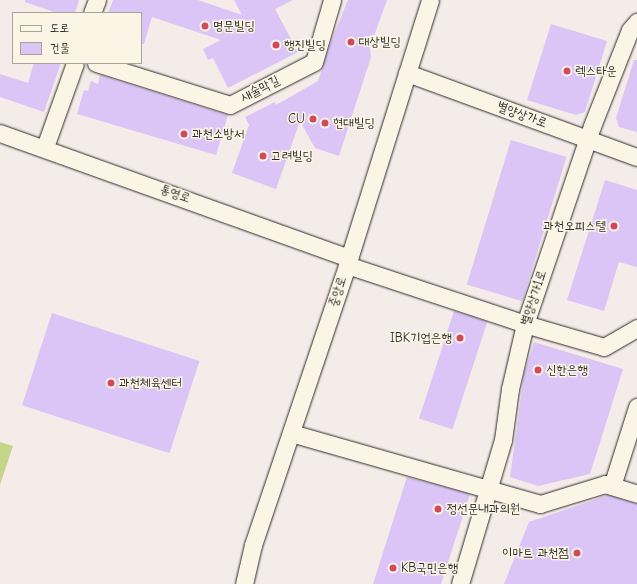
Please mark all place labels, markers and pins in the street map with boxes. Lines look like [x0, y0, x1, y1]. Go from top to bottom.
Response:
place label: 명문빌딩 [213, 18, 255, 34]
marker: 명문빌딩 [200, 21, 210, 31]
place label: 대상빌딩 [359, 34, 401, 50]
place label: 행진빌딩 [284, 37, 326, 53]
marker: 대상빌딩 [346, 37, 356, 47]
marker: 행진빌딩 [271, 40, 281, 50]
place label: 렉스타운 [575, 63, 617, 79]
marker: 렉스타운 [562, 66, 572, 76]
place label: CU [288, 111, 305, 127]
marker: CU [308, 114, 318, 124]
place label: 현대빌딩 [333, 115, 375, 131]
marker: 현대빌딩 [320, 118, 330, 128]
place label: 과천소방서 [192, 126, 244, 142]
marker: 과천소방서 [179, 129, 189, 139]
place label: 고려빌딩 [271, 148, 313, 164]
marker: 고려빌딩 [258, 151, 268, 161]
place label: 과천오피스텔 [543, 218, 606, 234]
marker: 과천오피스텔 [609, 221, 619, 231]
place label: IBK기업은행 [390, 330, 452, 346]
marker: IBK기업은행 [455, 333, 465, 343]
place label: 신한은행 [546, 362, 588, 378]
marker: 신한은행 [533, 365, 543, 375]
place label: 과천체육센터 [119, 375, 182, 391]
marker: 과천체육센터 [106, 378, 116, 388]
place label: 정선문내과의원 [447, 501, 520, 517]
marker: 정선문내과의원 [432, 503, 444, 515]
place label: 이마트 과천점 [502, 545, 569, 561]
marker: 이마트 과천점 [572, 548, 582, 558]
place label: KB국민은행 [401, 560, 458, 576]
marker: KB국민은행 [388, 563, 398, 573]

